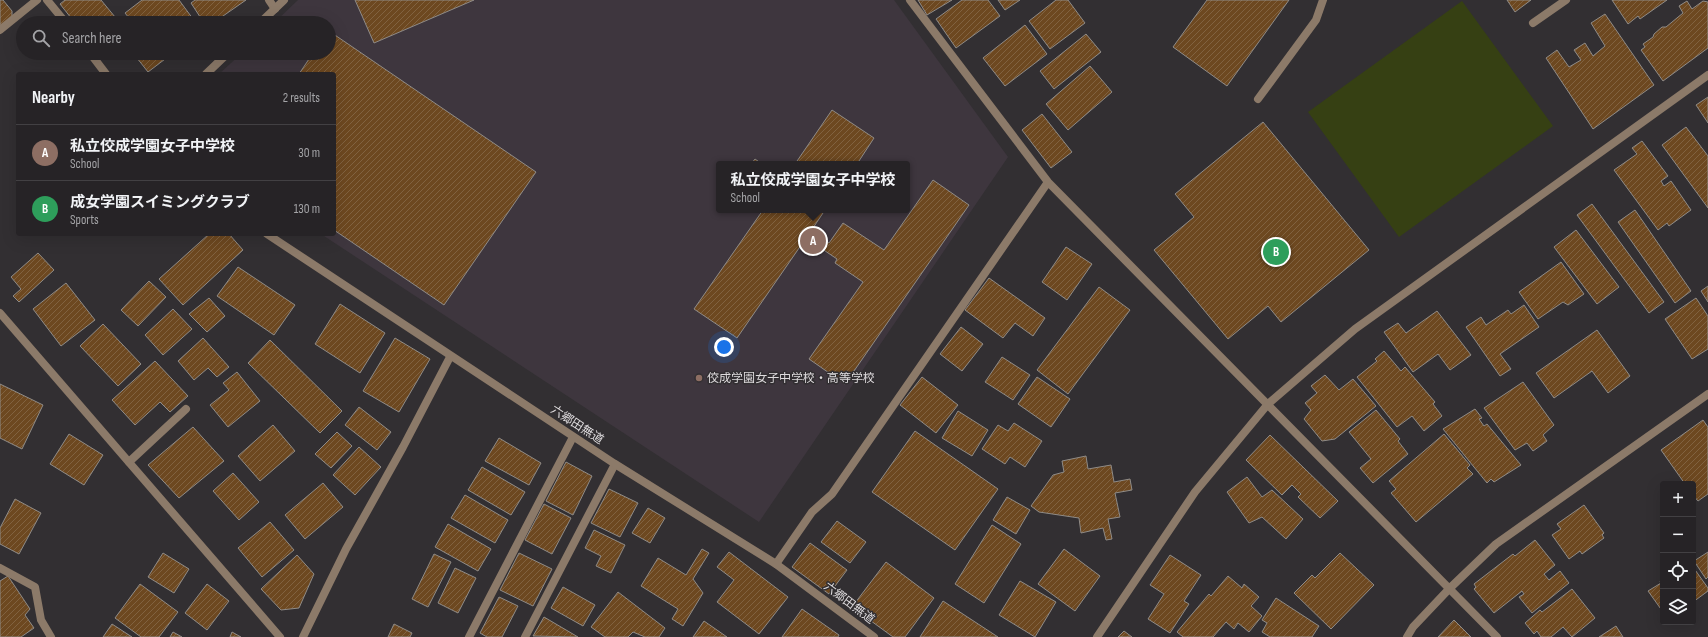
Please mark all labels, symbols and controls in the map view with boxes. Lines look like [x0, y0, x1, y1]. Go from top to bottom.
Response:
search box [16, 16, 336, 60]
icon: search [30, 27, 52, 49]
text: Search here [62, 29, 122, 48]
text: Nearby [32, 88, 75, 108]
text: 2 results [283, 90, 320, 106]
text: 私立佼成学園女子中学校 [70, 137, 235, 156]
text: A [42, 145, 48, 161]
text: 30 m [298, 145, 320, 161]
text: School [70, 156, 100, 172]
popup [716, 161, 910, 213]
text: 私立佼成学園女子中学校 [730, 171, 896, 190]
text: School [730, 190, 760, 206]
text: 成女学園スイミングクラブ [70, 193, 250, 212]
text: B [42, 201, 48, 217]
text: 130 m [294, 201, 320, 217]
text: Sports [70, 212, 99, 228]
pin: A [800, 226, 826, 256]
pin: B [1263, 237, 1289, 267]
your location [714, 337, 734, 357]
place label: 佼成学園女子中学校・高等学校 [707, 371, 875, 386]
marker: 佼成学園女子中学校・高等学校 [694, 373, 704, 383]
street label: 六郷田無道 [548, 402, 606, 448]
map controls [1660, 481, 1696, 625]
button: + [1660, 481, 1696, 517]
button: − [1660, 517, 1696, 553]
button: locate [1660, 553, 1696, 589]
street label: 六郷田無道 [821, 579, 877, 627]
button: layers [1660, 589, 1696, 625]

